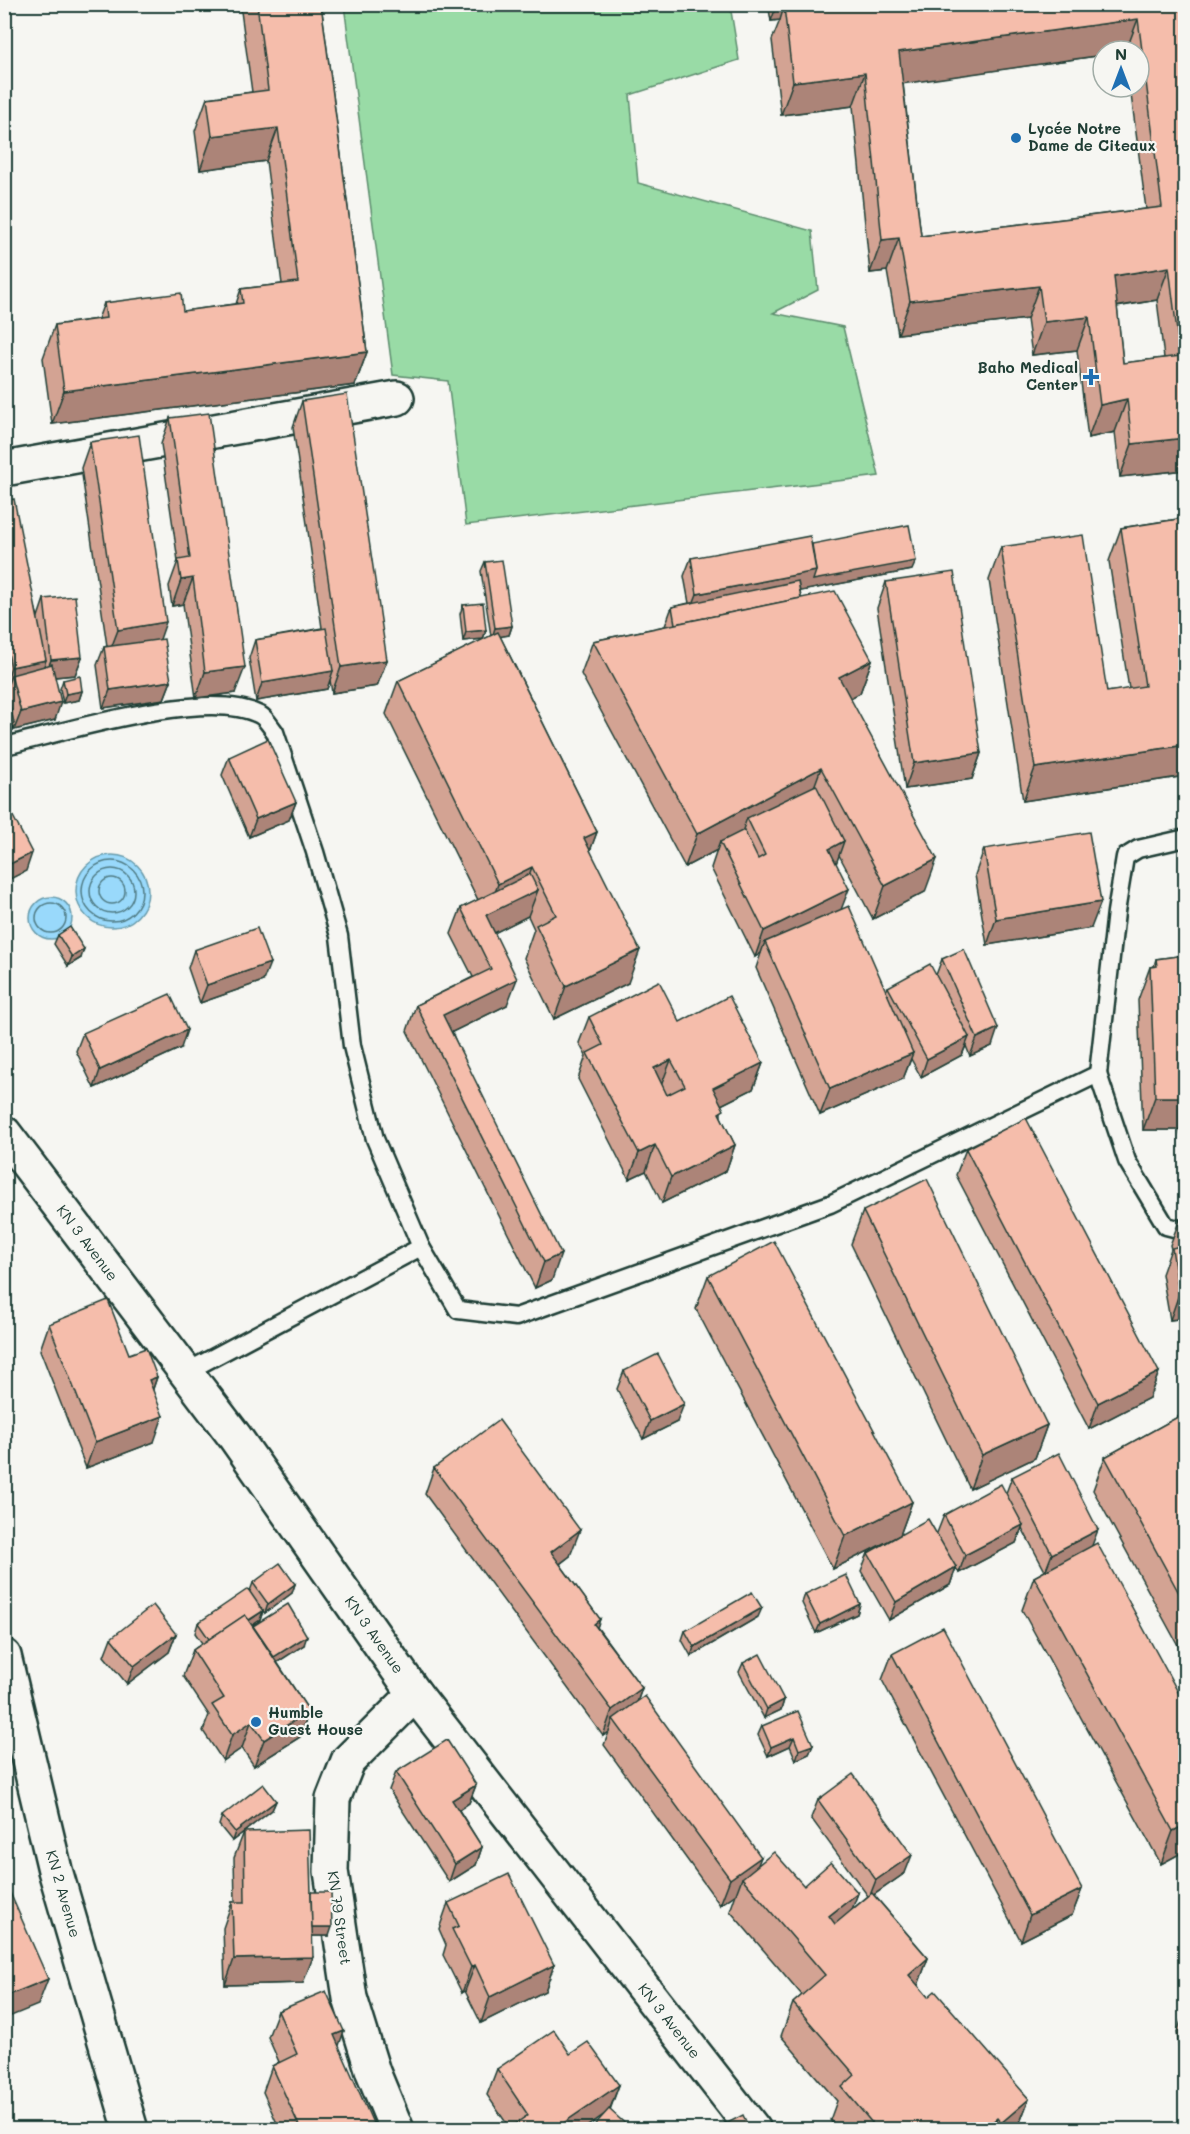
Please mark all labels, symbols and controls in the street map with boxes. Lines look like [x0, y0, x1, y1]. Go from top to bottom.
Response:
north arrow [1091, 39, 1151, 99]
text: N [1115, 43, 1127, 64]
place label: Lycée Notre Dame de Citeaux [1028, 118, 1156, 155]
marker: Lycée Notre Dame de Citeaux [1009, 131, 1023, 145]
place label: Baho Medical Center [978, 357, 1078, 394]
marker: Baho Medical Center [1082, 368, 1100, 386]
street label: KN 3 Avenue [53, 1200, 123, 1285]
street label: KN 3 Avenue [341, 1592, 409, 1677]
place label: Humble Guest House [268, 1702, 363, 1739]
marker: Humble Guest House [249, 1715, 263, 1729]
street label: KN 2 Avenue [42, 1848, 86, 1940]
street label: KN 79 Street [323, 1870, 356, 1966]
street label: KN 3 Avenue [634, 1979, 706, 2062]

